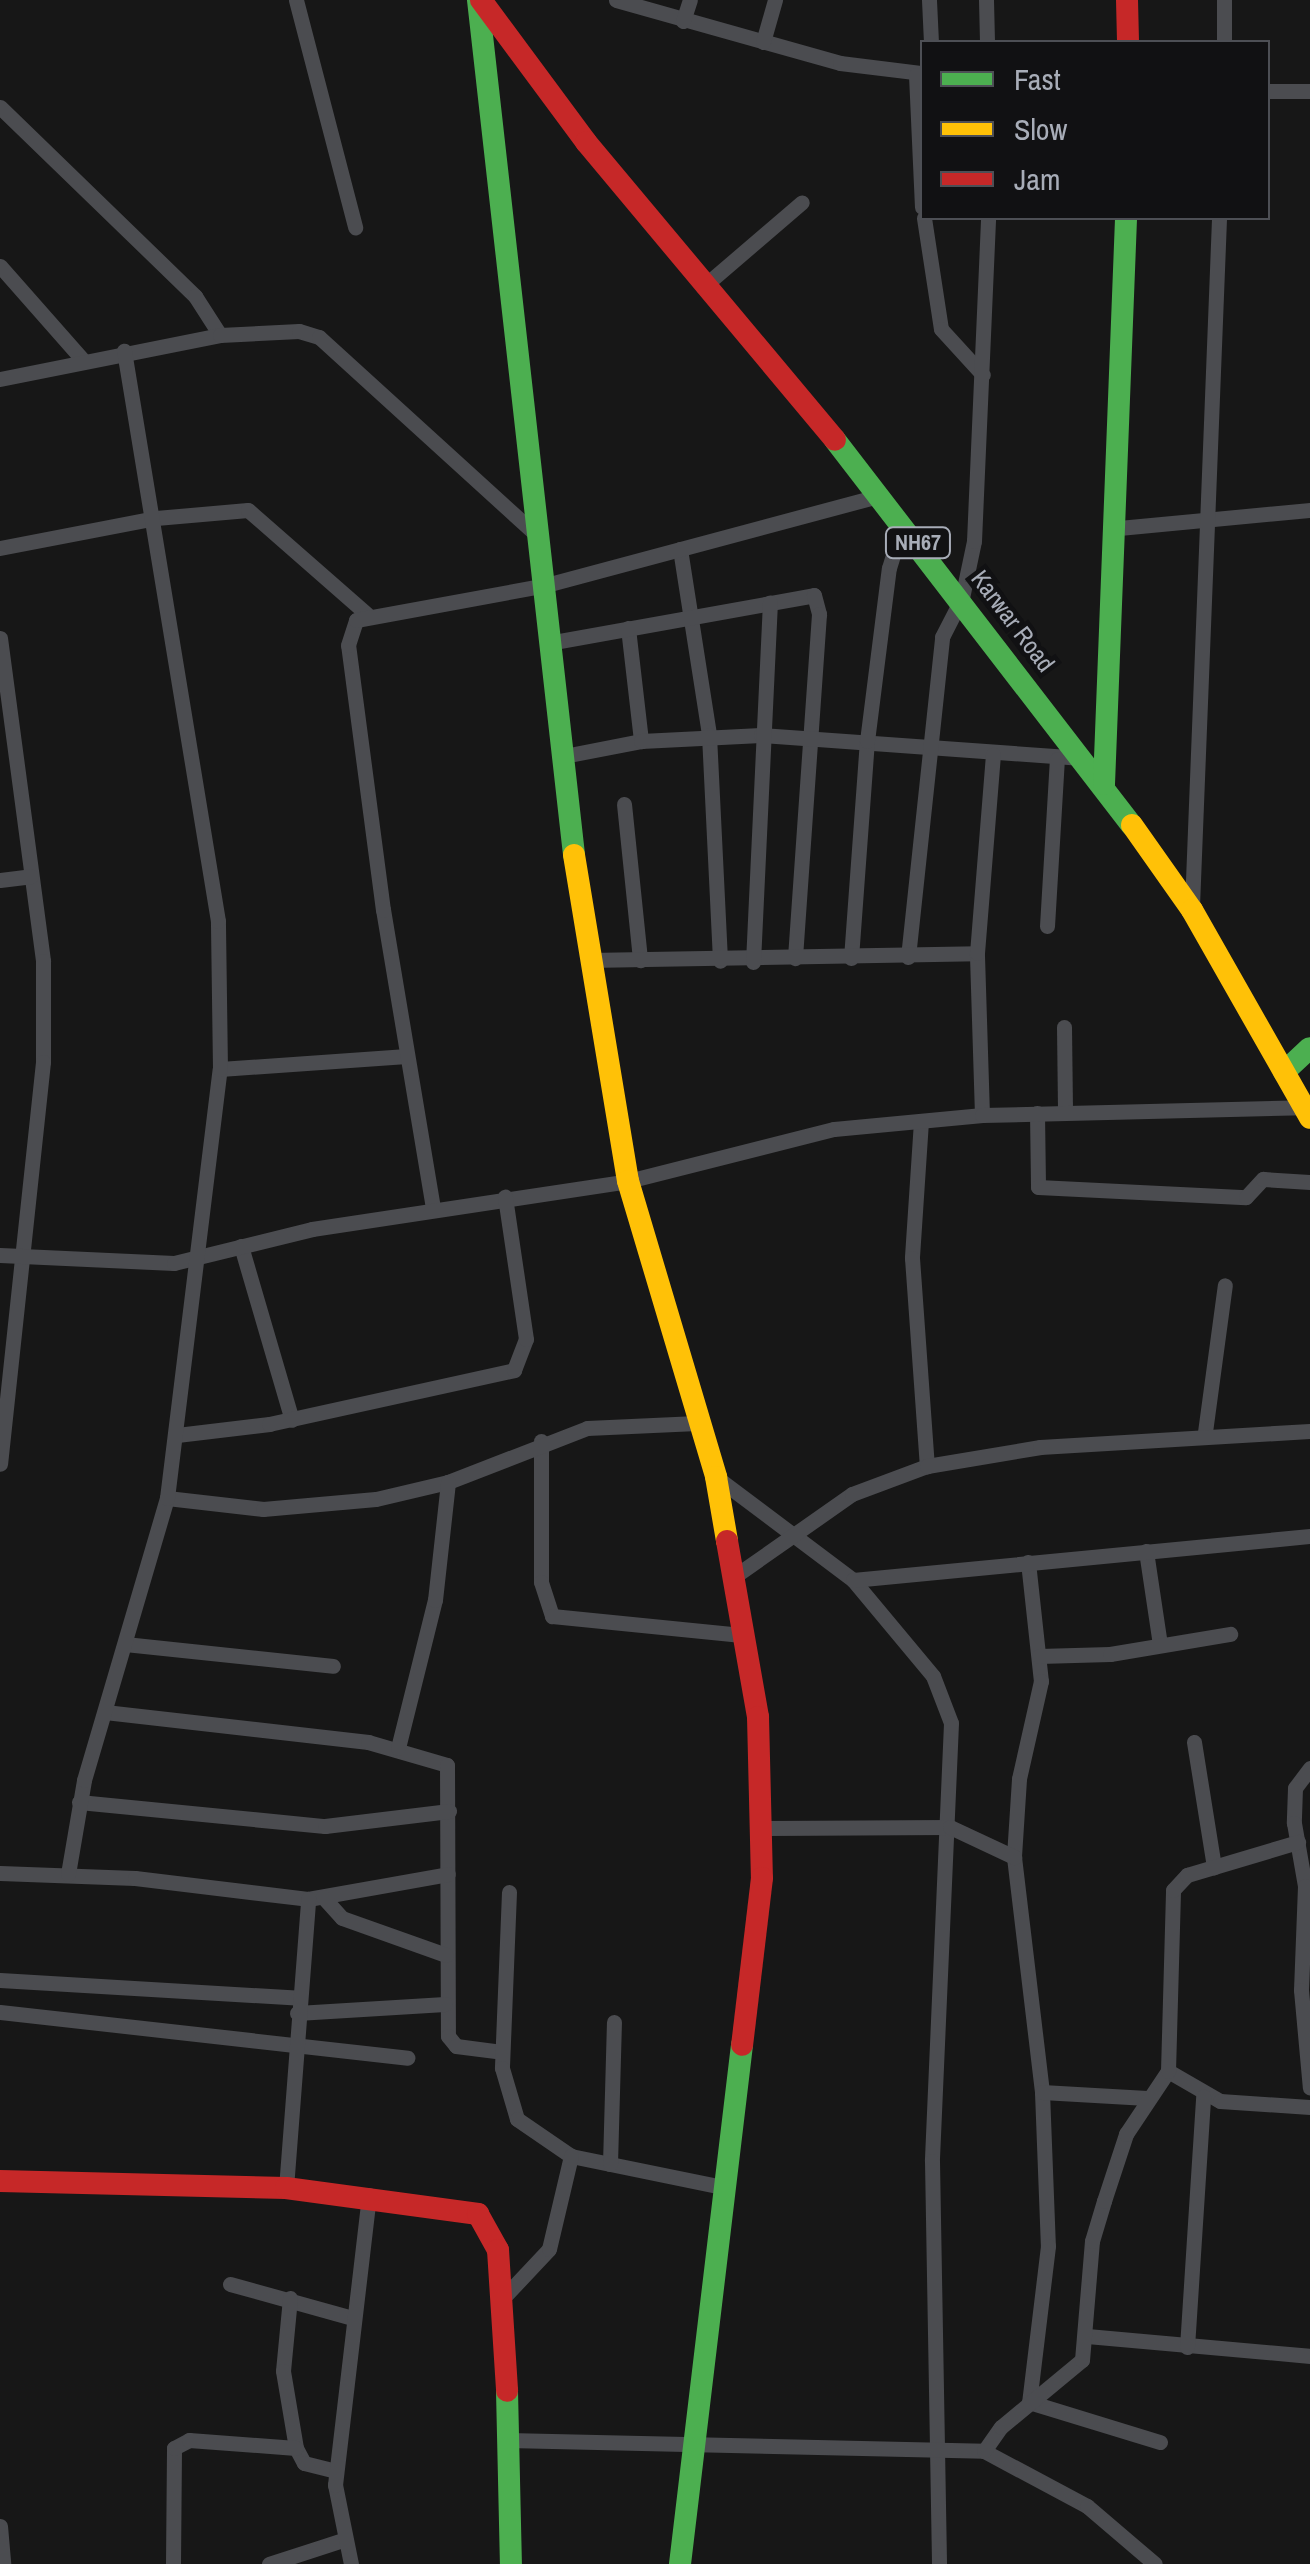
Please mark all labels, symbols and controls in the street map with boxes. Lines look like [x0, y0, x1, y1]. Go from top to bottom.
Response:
legend [920, 40, 1270, 220]
text: Fast [1014, 59, 1061, 99]
text: Slow [1014, 109, 1067, 149]
text: Jam [1014, 159, 1060, 199]
road number: NH67 [883, 526, 953, 560]
street label: Karwar Road [965, 564, 1061, 678]

